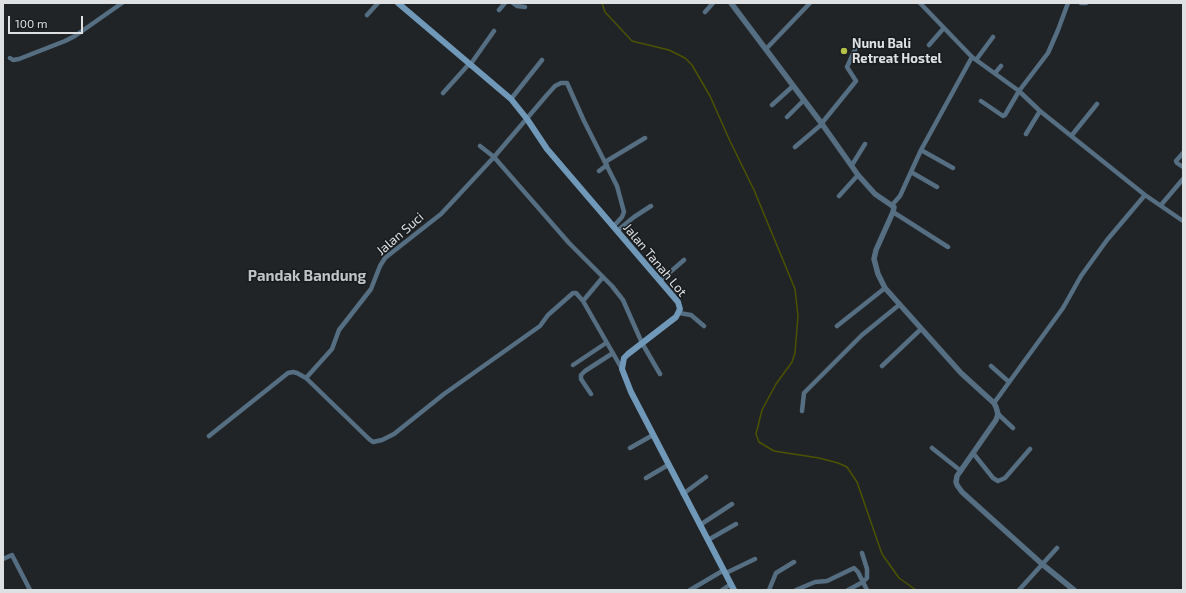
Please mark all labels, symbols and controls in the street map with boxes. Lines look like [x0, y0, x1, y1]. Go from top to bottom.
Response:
scale bar [10, 8, 85, 34]
text: 100 m [15, 16, 47, 30]
place label: Nunu Bali Retreat Hostel [852, 36, 942, 67]
marker: Nunu Bali Retreat Hostel [839, 46, 849, 56]
street label: Jalan Suci [373, 209, 427, 259]
street label: Jalan Tanah Lot [620, 220, 690, 300]
district label: Pandak Bandung [248, 267, 366, 285]

